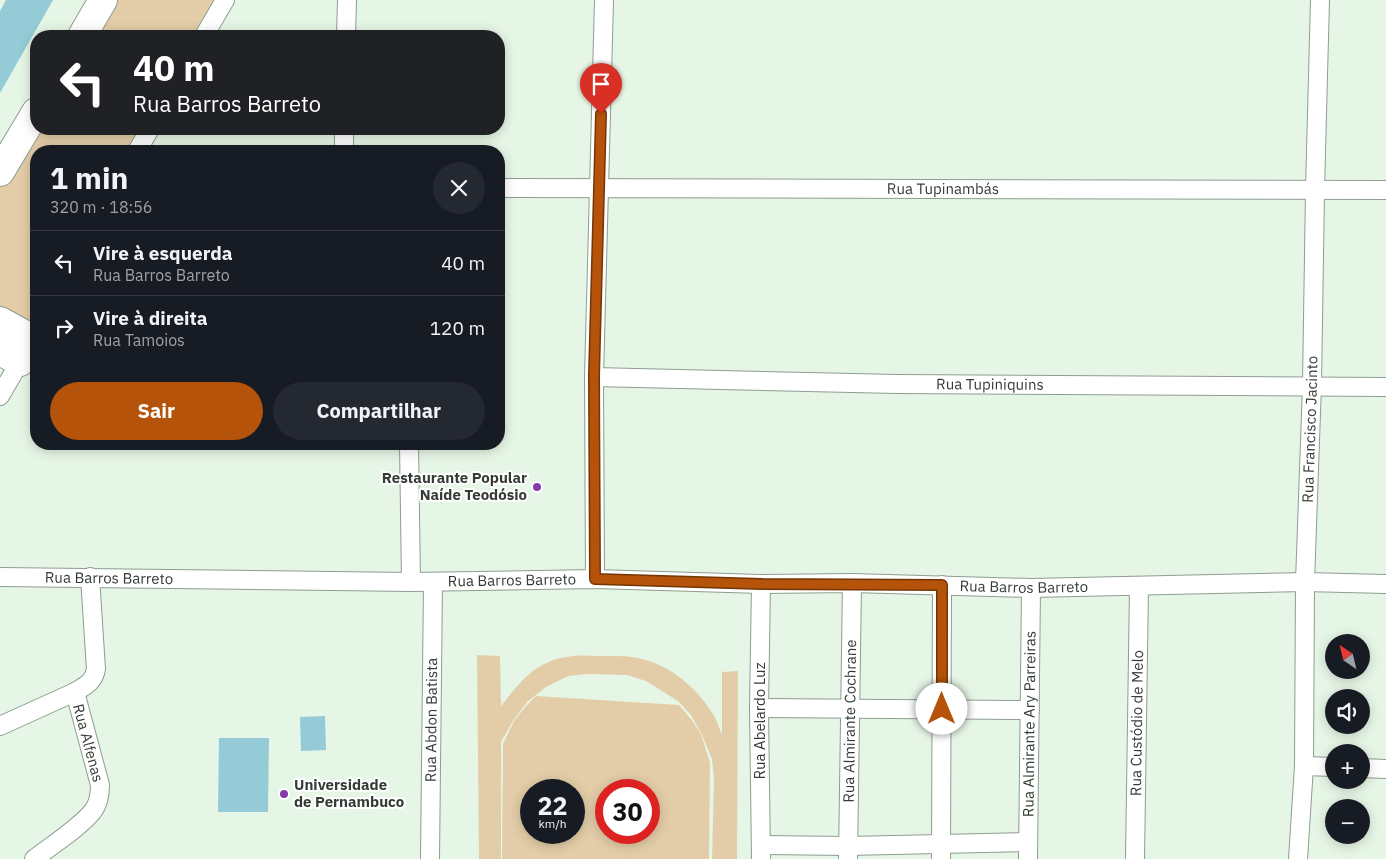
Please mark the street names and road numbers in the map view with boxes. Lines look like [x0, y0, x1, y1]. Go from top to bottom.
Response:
street label: Rua Tupinambás [887, 179, 999, 198]
street label: Rua Francisco Jacinto [1298, 356, 1321, 503]
street label: Rua Tupiniquins [936, 374, 1044, 394]
street label: Rua Barros Barreto [45, 568, 173, 588]
street label: Rua Barros Barreto [448, 569, 576, 590]
street label: Rua Barros Barreto [959, 576, 1088, 597]
street label: Rua Almirante Ary Parreiras [1018, 631, 1040, 817]
street label: Rua Almirante Cochrane [839, 639, 860, 803]
street label: Rua Custódio de Melo [1126, 650, 1147, 796]
street label: Rua Abdon Batista [421, 658, 441, 782]
street label: Rua Abelardo Luz [750, 662, 769, 780]
street label: Rua Alfenas [69, 702, 108, 784]

